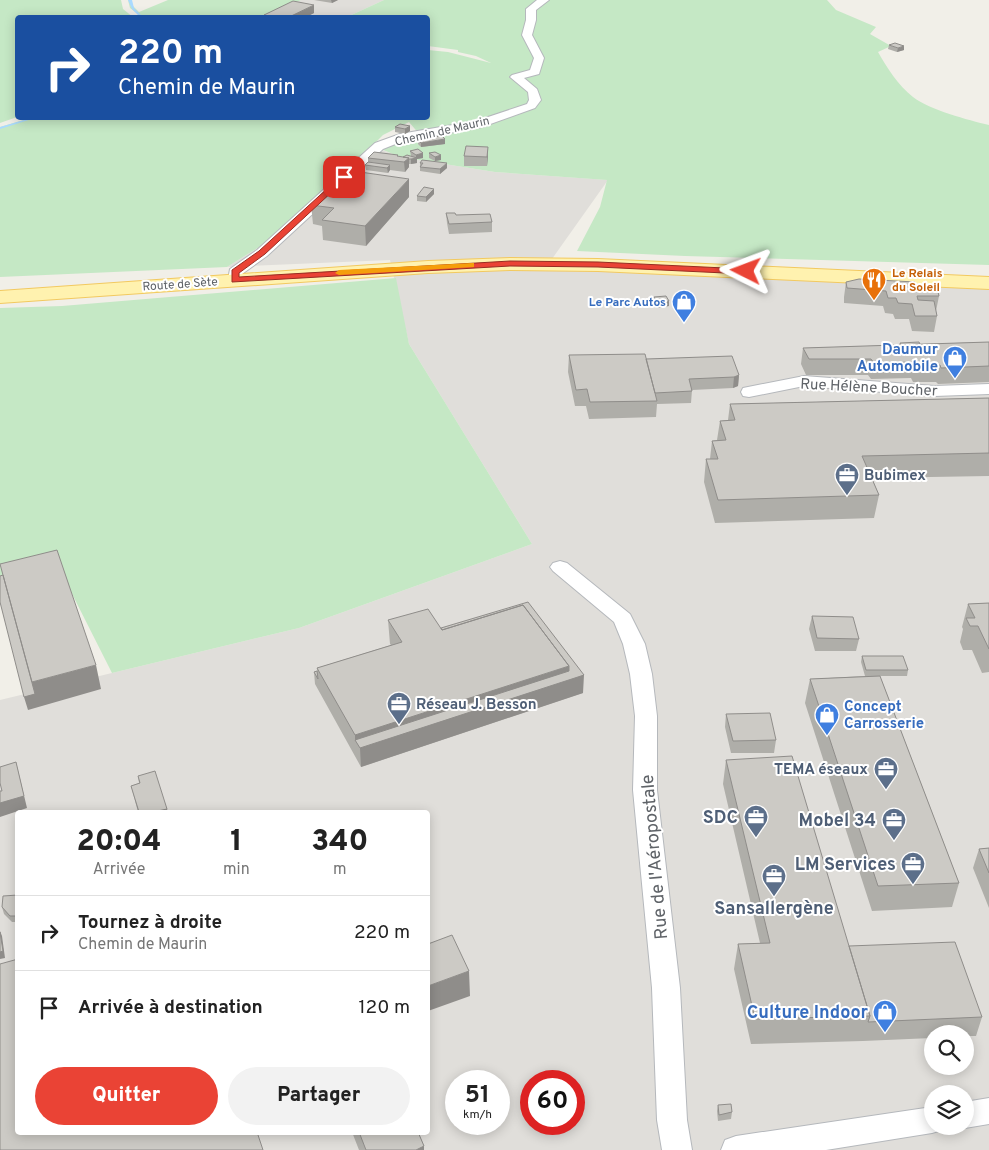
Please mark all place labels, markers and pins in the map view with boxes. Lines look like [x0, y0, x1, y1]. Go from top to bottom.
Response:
pin [323, 156, 365, 198]
place label: Le Relais du Soleil [892, 266, 943, 296]
restaurant icon: Le Relais du Soleil [861, 267, 887, 301]
shop icon: Le Parc Autos [671, 289, 697, 323]
place label: Le Parc Autos [589, 295, 666, 311]
place label: Daumur Automobile [857, 341, 939, 377]
shop icon: Daumur Automobile [942, 345, 968, 379]
office icon: Bubimex [834, 462, 860, 496]
place label: Bubimex [864, 467, 926, 486]
office icon: Réseau J. Besson [386, 691, 412, 725]
place label: Réseau J. Besson [416, 696, 537, 715]
place label: Concept Carrosserie [844, 698, 924, 734]
shop icon: Concept Carrosserie [814, 702, 840, 736]
office icon: TEMA éseaux [873, 756, 899, 790]
place label: TEMA éseaux [774, 761, 868, 780]
office icon: SDC [743, 804, 769, 838]
place label: SDC [703, 807, 738, 830]
office icon: Mobel 34 [881, 807, 907, 841]
place label: Mobel 34 [799, 810, 876, 833]
office icon: LM Services [900, 851, 926, 885]
place label: LM Services [795, 854, 896, 877]
office icon: Sansallergène [761, 863, 787, 897]
place label: Sansallergène [714, 898, 834, 921]
shop icon: Culture Indoor [872, 999, 898, 1033]
place label: Culture Indoor [747, 1002, 868, 1025]

